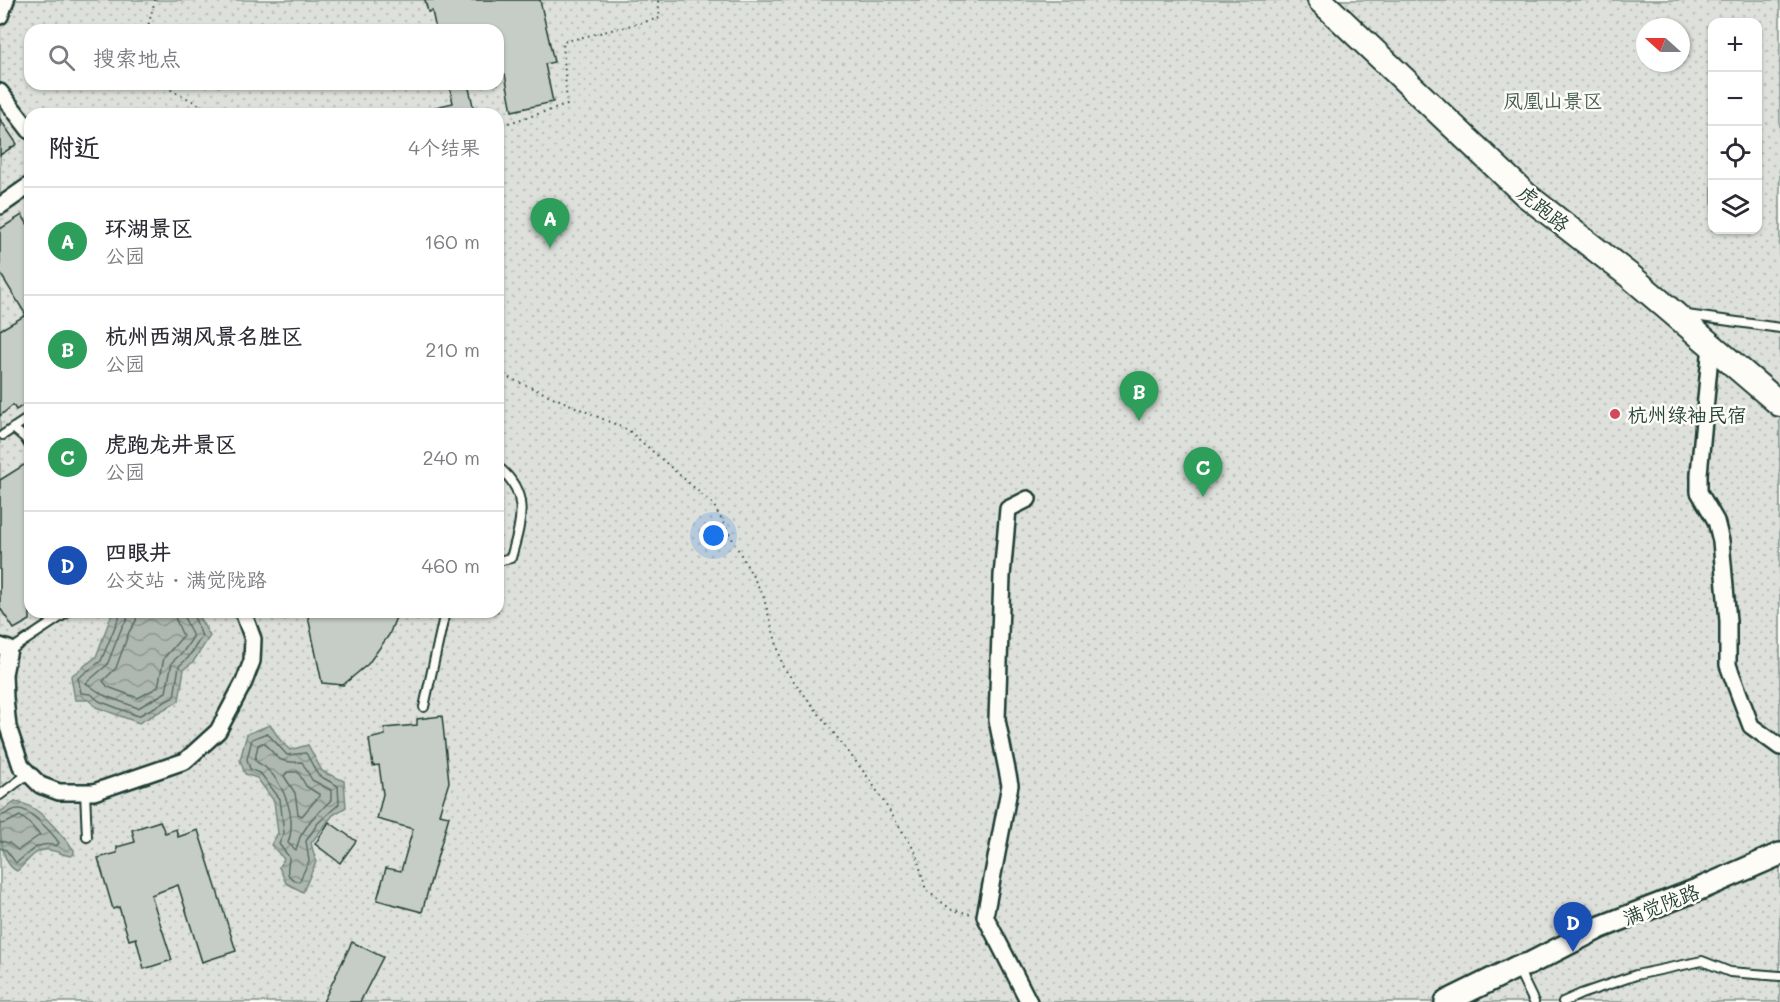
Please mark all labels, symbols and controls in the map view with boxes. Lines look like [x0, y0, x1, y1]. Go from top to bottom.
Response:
north arrow [1636, 18, 1690, 72]
map controls [1708, 18, 1762, 234]
button: + [1708, 18, 1762, 72]
search box [24, 24, 504, 90]
icon: search [45, 41, 78, 74]
text: 搜索地点 [93, 43, 181, 72]
button: − [1708, 72, 1762, 126]
park label: 凤凰山景区 [1503, 87, 1603, 113]
button: locate [1708, 126, 1762, 180]
text: 附近 [48, 130, 100, 164]
text: 4个结果 [408, 134, 480, 160]
street label: 虎跑路 [1513, 179, 1576, 238]
button: layers [1708, 180, 1762, 234]
pin: A [530, 198, 570, 248]
text: 环湖景区 [105, 213, 193, 242]
text: A [61, 228, 74, 254]
text: 160 m [424, 228, 480, 254]
text: 公园 [105, 242, 145, 268]
text: 杭州西湖风景名胜区 [105, 321, 303, 350]
text: B [61, 336, 74, 362]
text: 210 m [425, 336, 480, 362]
text: 公园 [105, 350, 145, 376]
pin: B [1120, 372, 1158, 421]
place label: 杭州绿袖民宿 [1627, 401, 1747, 427]
marker: 杭州绿袖民宿 [1608, 407, 1622, 421]
text: 虎跑龙井景区 [105, 429, 237, 458]
text: C [60, 444, 75, 470]
text: 240 m [422, 444, 480, 470]
pin: C [1184, 448, 1222, 497]
text: 公园 [105, 458, 145, 484]
your location [699, 521, 728, 550]
text: 四眼井 [105, 537, 171, 566]
text: D [60, 552, 75, 578]
text: 460 m [422, 552, 480, 578]
text: 公交站 · 满觉陇路 [105, 566, 267, 592]
street label: 满觉陇路 [1619, 877, 1704, 930]
pin: D [1554, 902, 1592, 952]

